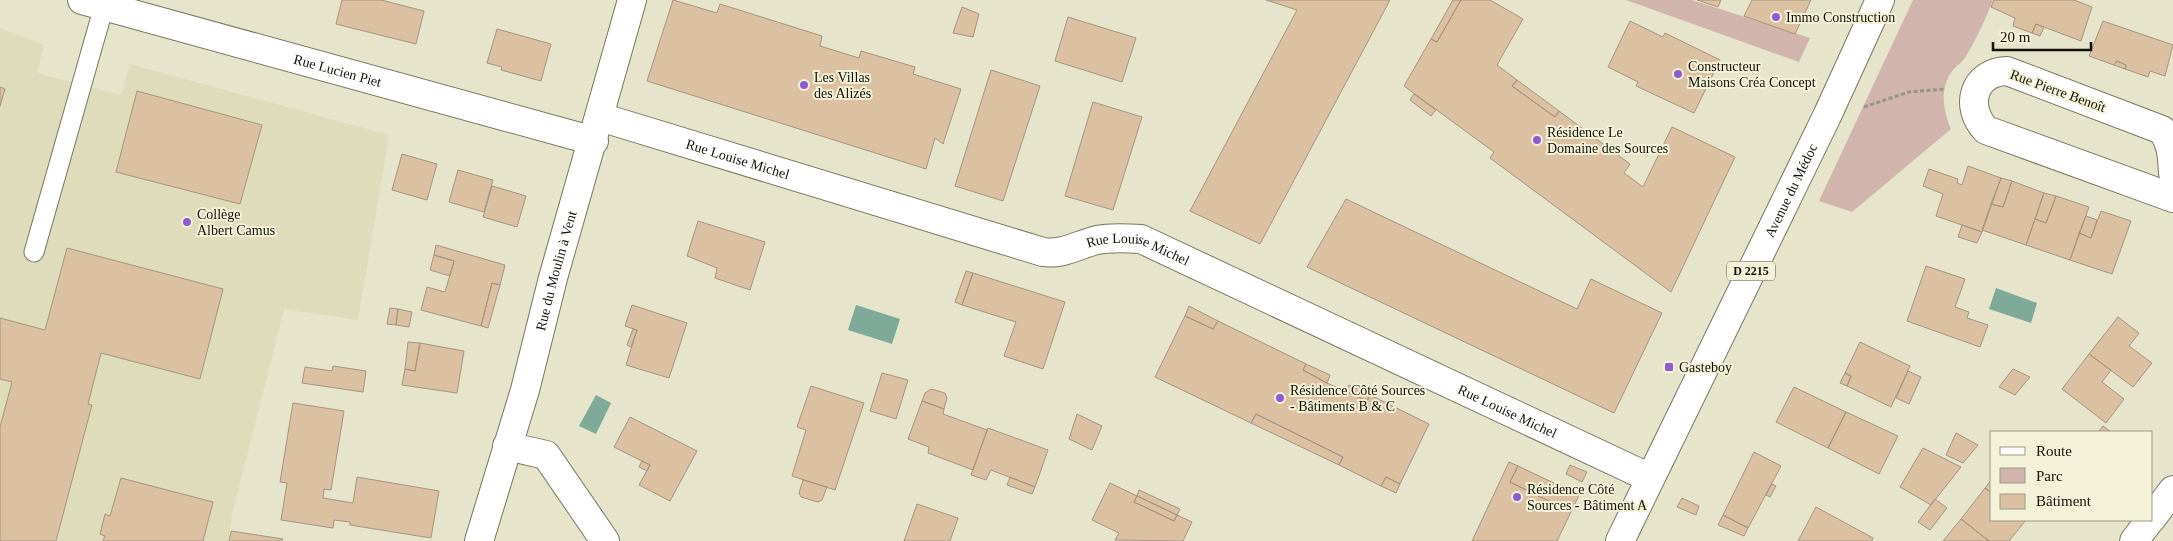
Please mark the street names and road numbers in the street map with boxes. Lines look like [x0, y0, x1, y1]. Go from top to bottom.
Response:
street label: Rue Lucien Piet [292, 51, 383, 90]
street label: Rue Pierre Benoît [2008, 67, 2108, 115]
street label: Rue Louise Michel [684, 136, 791, 182]
street label: Avenue du Médoc [1762, 141, 1820, 240]
street label: Rue du Moulin à Vent [533, 209, 579, 332]
street label: Rue Louise Michel [1084, 230, 1192, 268]
road number: D 2215 [1727, 262, 1775, 280]
street label: Rue Louise Michel [1456, 381, 1559, 441]

